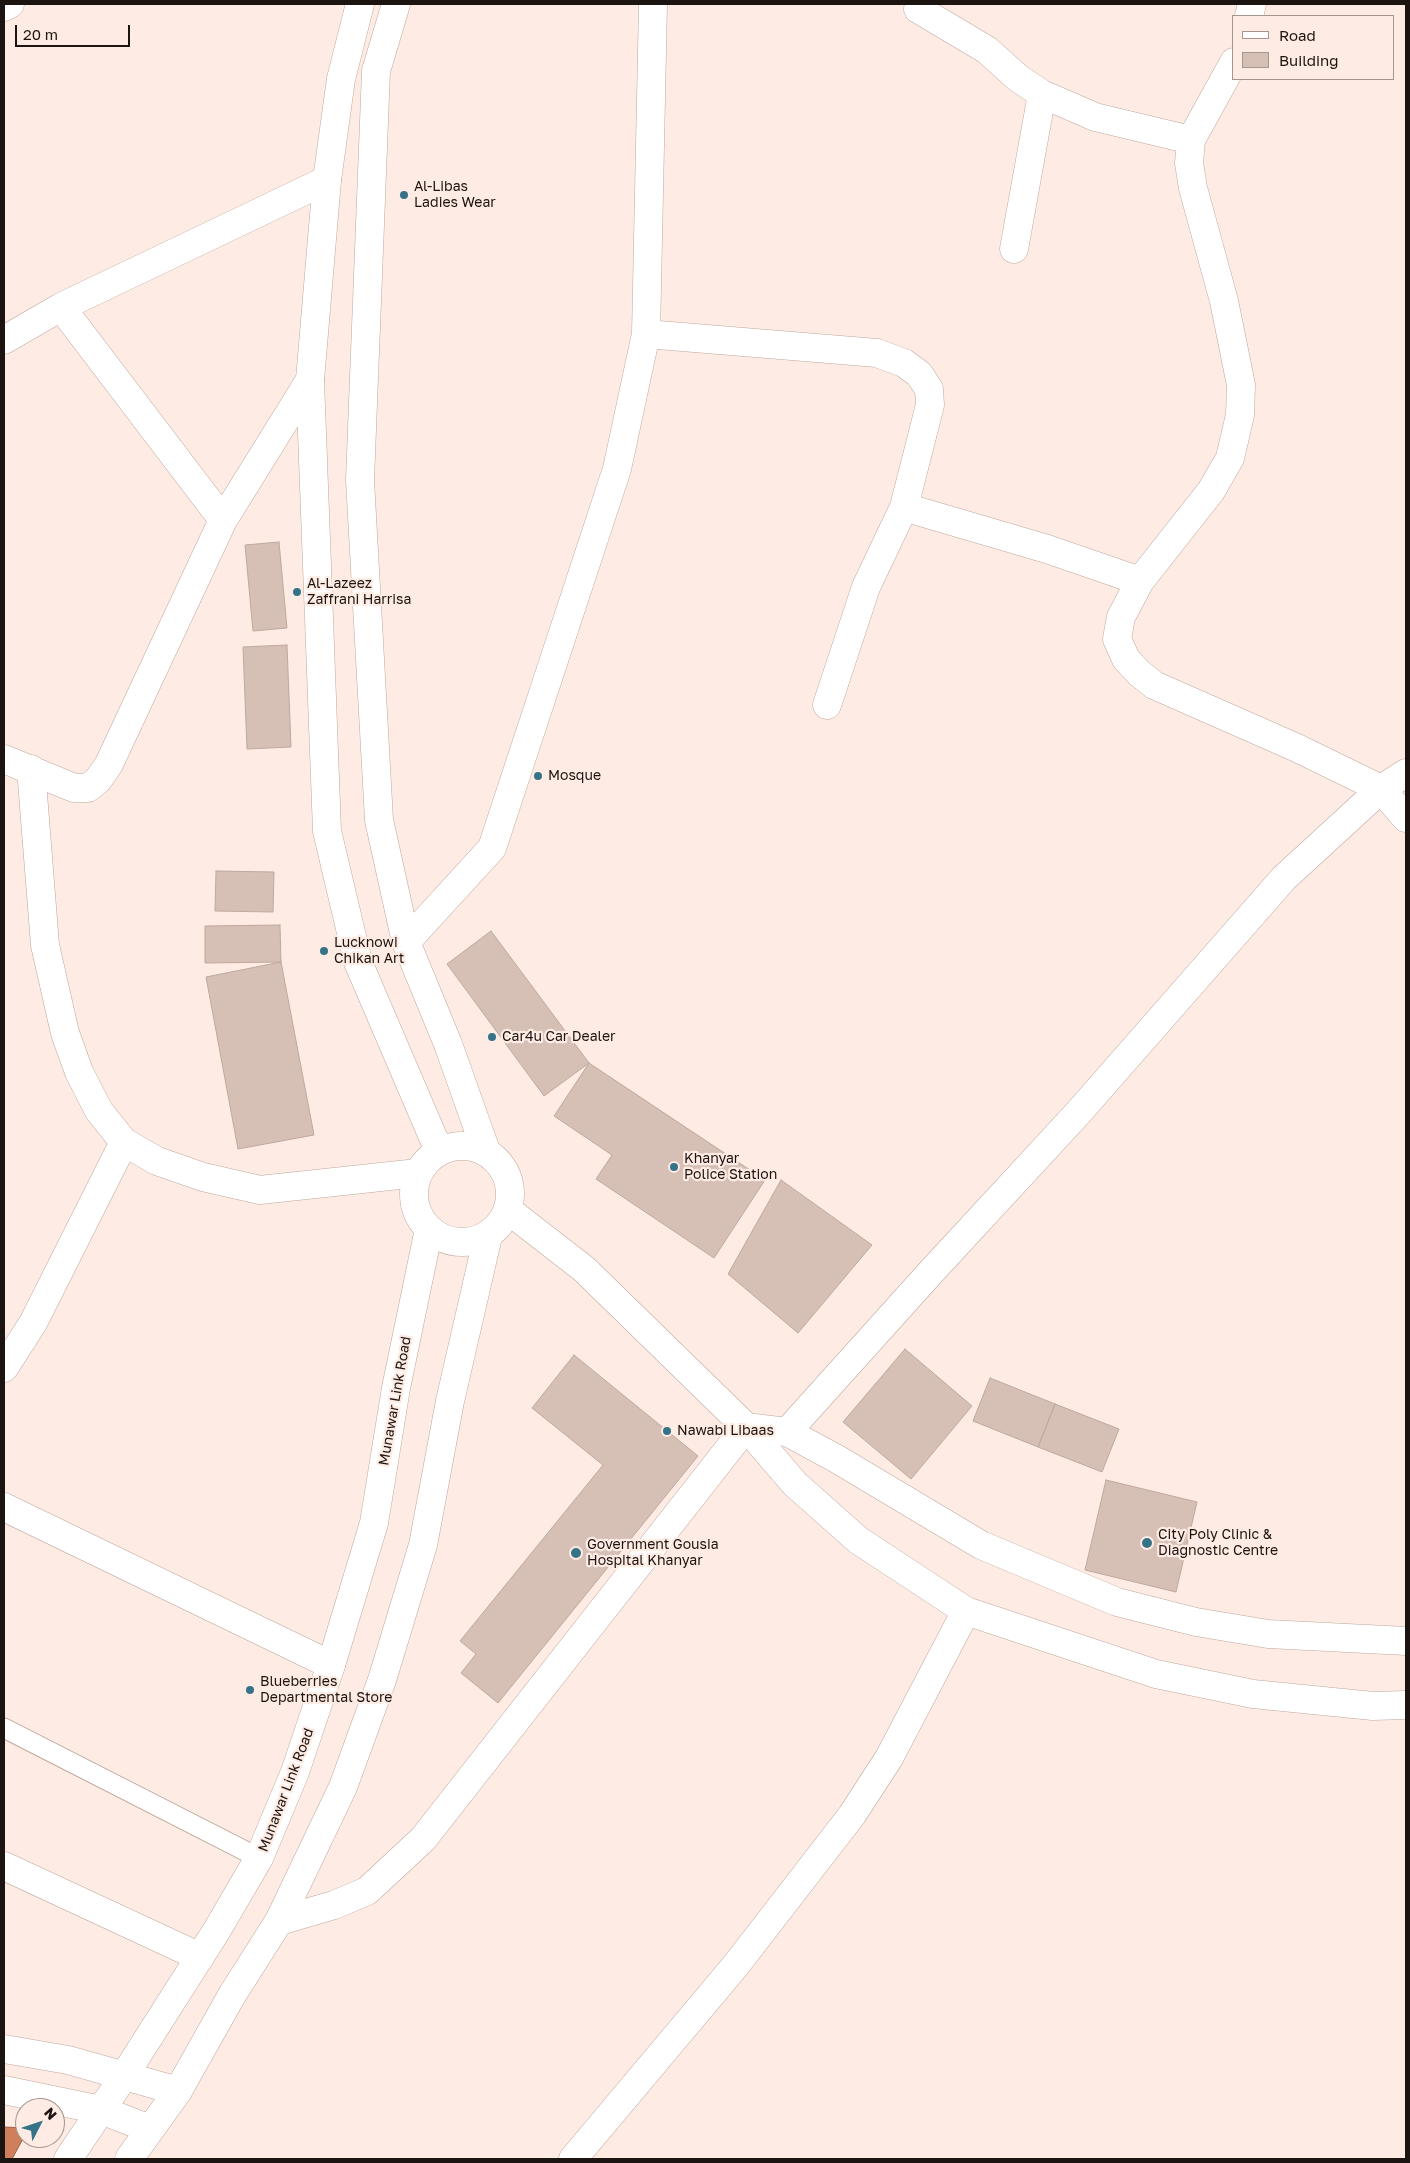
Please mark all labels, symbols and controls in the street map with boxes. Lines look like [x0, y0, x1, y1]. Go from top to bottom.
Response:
scale bar [18, 15, 132, 47]
legend [1232, 15, 1395, 80]
text: 20 m [23, 25, 58, 43]
text: Road [1279, 26, 1316, 44]
text: Building [1279, 51, 1339, 69]
place label: Al-Libas Ladies Wear [414, 179, 496, 212]
marker: Al-Libas Ladies Wear [398, 189, 410, 201]
place label: Al-Lazeez Zaffrani Harrisa [307, 576, 411, 608]
marker: Al-Lazeez Zaffrani Harrisa [291, 586, 303, 598]
place label: Mosque [548, 768, 601, 784]
marker: Mosque [532, 770, 544, 782]
place label: Lucknowi Chikan Art [334, 935, 404, 968]
marker: Lucknowi Chikan Art [318, 945, 330, 957]
place label: Car4u Car Dealer [502, 1029, 616, 1045]
marker: Car4u Car Dealer [486, 1031, 498, 1043]
place label: Khanyar Police Station [684, 1151, 777, 1184]
marker: Khanyar Police Station [668, 1161, 680, 1173]
street label: Munawar Link Road [375, 1335, 415, 1467]
place label: Nawabi Libaas [677, 1423, 774, 1439]
marker: Nawabi Libaas [661, 1425, 673, 1437]
place label: City Poly Clinic & Diagnostic Centre [1158, 1527, 1278, 1560]
marker: City Poly Clinic & Diagnostic Centre [1140, 1536, 1154, 1550]
place label: Government Gousia Hospital Khanyar [587, 1537, 719, 1570]
marker: Government Gousia Hospital Khanyar [569, 1546, 583, 1560]
place label: Blueberries Departmental Store [260, 1674, 392, 1706]
marker: Blueberries Departmental Store [244, 1684, 256, 1696]
street label: Munawar Link Road [255, 1726, 317, 1854]
north arrow [15, 2098, 65, 2148]
text: N [41, 2104, 61, 2123]

